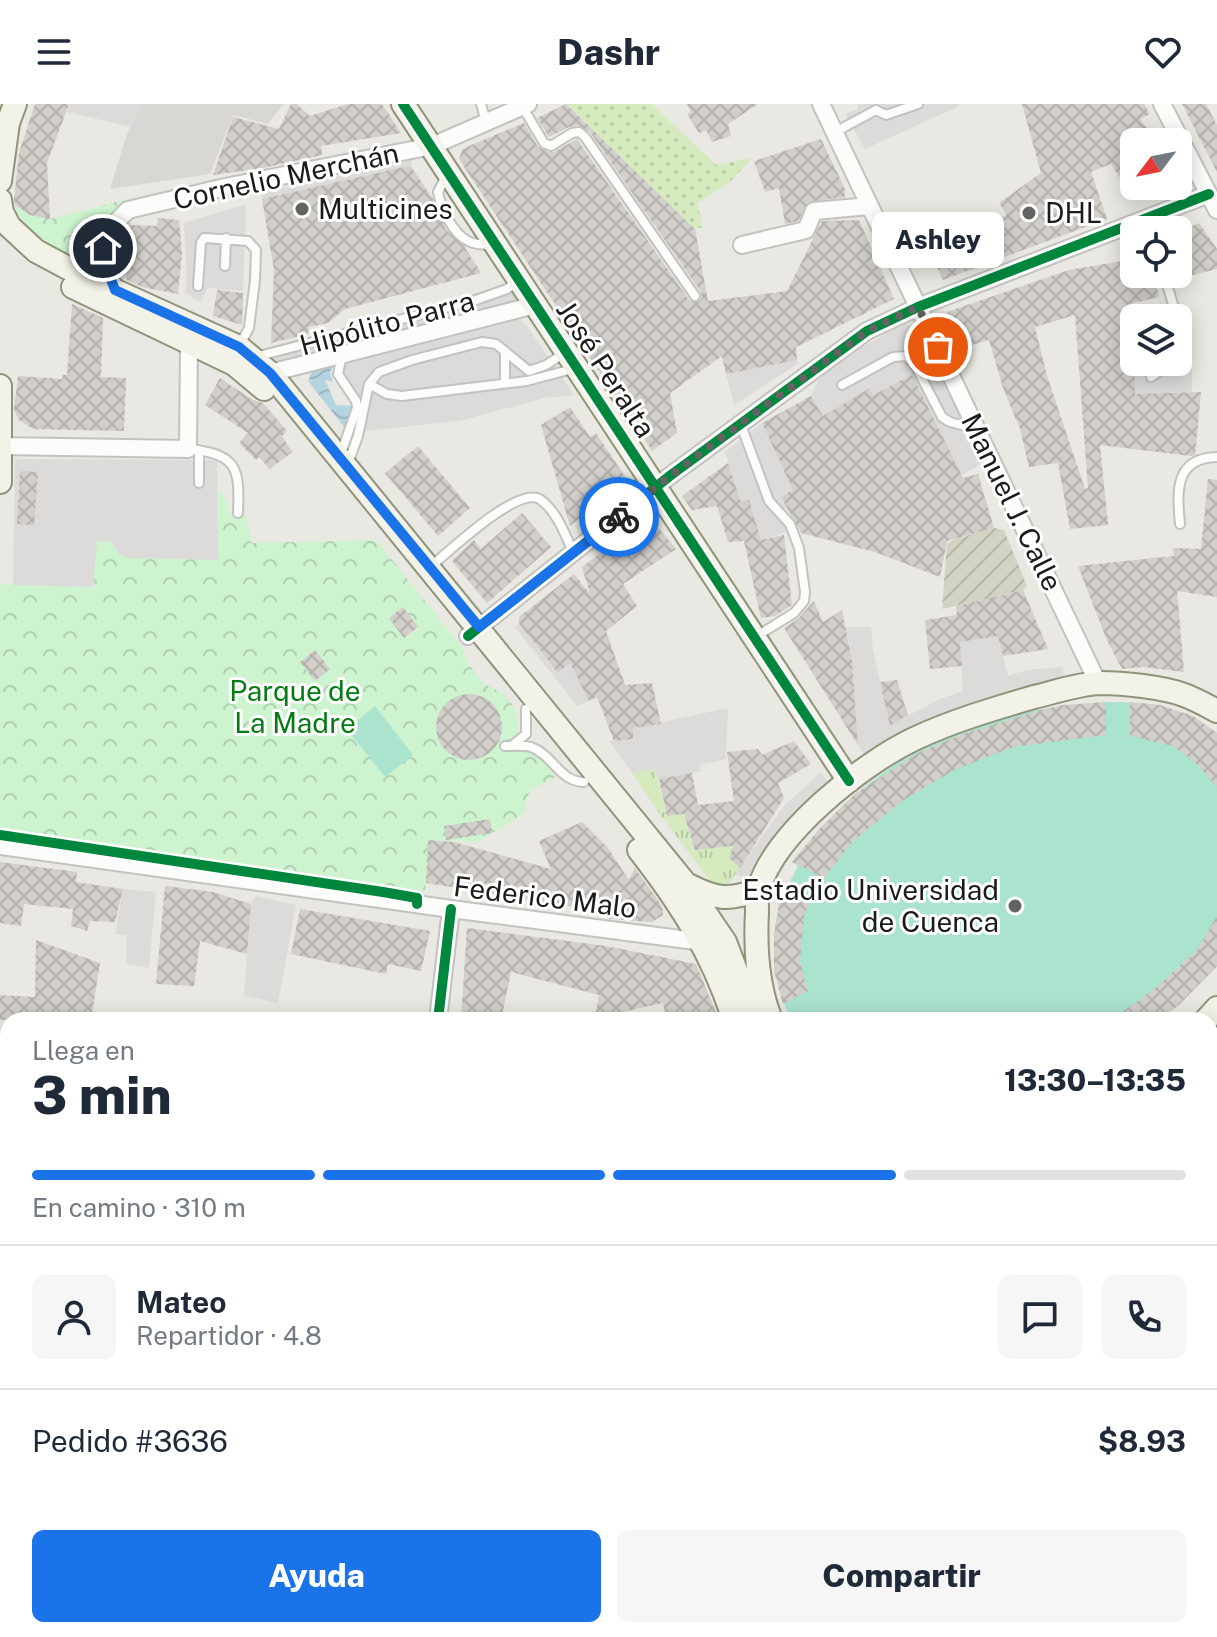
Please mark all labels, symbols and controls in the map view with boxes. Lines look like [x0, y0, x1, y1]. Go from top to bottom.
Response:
icon: menu [32, 30, 76, 74]
icon: heart [1141, 30, 1185, 74]
text: Dashr [557, 31, 660, 73]
north arrow [1120, 128, 1192, 200]
map controls [1120, 128, 1192, 376]
street label: Cornelio Merchán [170, 135, 402, 216]
place label: Multicines [318, 192, 453, 225]
place label: DHL [1045, 196, 1102, 229]
marker: Multicines [293, 200, 311, 218]
marker: DHL [1020, 204, 1038, 222]
callout: Ashley [872, 211, 1004, 267]
pin [69, 214, 137, 282]
button: locate [1120, 216, 1192, 288]
text: Ashley [895, 224, 981, 255]
icon: home [81, 226, 125, 270]
street label: Hipólito Parra [296, 283, 478, 362]
street label: José Peralta [550, 294, 663, 443]
button: layers [1120, 304, 1192, 376]
pin [904, 313, 972, 381]
icon: bag [916, 325, 960, 369]
street label: Manuel J. Calle [955, 408, 1070, 596]
courier [579, 477, 659, 557]
icon: bike [597, 495, 641, 539]
park label: Parque de La Madre [229, 674, 361, 739]
street label: Federico Malo [452, 869, 638, 924]
place label: Estadio Universidad de Cuenca [742, 873, 999, 938]
marker: Estadio Universidad de Cuenca [1006, 897, 1024, 915]
text: Llega en [32, 1035, 135, 1066]
text: 13:30–13:35 [1004, 1062, 1186, 1098]
text: 3 min [32, 1065, 172, 1126]
text: En camino · 310 m [32, 1192, 246, 1223]
button: person [32, 1275, 116, 1359]
button: chat [998, 1275, 1082, 1359]
button: phone [1102, 1275, 1186, 1359]
text: Mateo [136, 1284, 226, 1320]
text: Repartidor · 4.8 [136, 1320, 322, 1351]
text: Pedido #3636 [32, 1423, 228, 1459]
text: $8.93 [1098, 1423, 1186, 1459]
button: Ayuda [32, 1530, 601, 1622]
button: Compartir [617, 1530, 1186, 1622]

